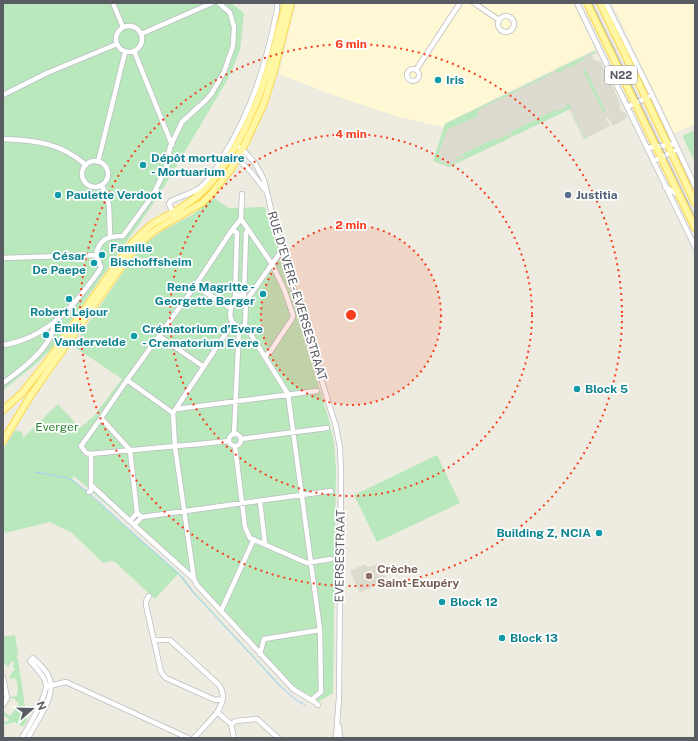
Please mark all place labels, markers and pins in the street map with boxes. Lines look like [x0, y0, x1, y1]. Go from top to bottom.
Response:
place label: Iris [446, 73, 464, 87]
marker: Iris [433, 75, 443, 85]
place label: Dépôt mortuaire - Mortuarium [151, 151, 245, 179]
marker: Dépôt mortuaire - Mortuarium [138, 160, 148, 170]
place label: Paulette Verdoot [66, 188, 162, 202]
place label: Justitia [576, 188, 618, 202]
marker: Paulette Verdoot [53, 190, 63, 200]
marker: Justitia [563, 190, 573, 200]
place label: Famille Bischoffsheim [110, 241, 192, 269]
place label: César De Paepe [32, 249, 86, 277]
marker: Famille Bischoffsheim [97, 250, 107, 260]
marker: César De Paepe [89, 258, 99, 268]
place label: René Magritte - Georgette Berger [155, 280, 255, 308]
marker: René Magritte - Georgette Berger [258, 289, 268, 299]
marker: Robert Lejour [64, 294, 74, 304]
place label: Robert Lejour [30, 305, 108, 319]
centre of rings [344, 308, 358, 322]
place label: Émile Vandervelde [54, 321, 126, 349]
place label: Crématorium d’Evere - Crematorium Evere [142, 322, 263, 350]
marker: Émile Vandervelde [41, 330, 51, 340]
marker: Crématorium d’Evere - Crematorium Evere [129, 331, 139, 341]
place label: Block 5 [585, 382, 628, 396]
marker: Block 5 [572, 384, 582, 394]
place label: Building Z, NCIA [496, 526, 591, 540]
marker: Building Z, NCIA [594, 528, 604, 538]
place label: Crèche Saint-Exupéry [377, 562, 460, 590]
marker: Crèche Saint-Exupéry [364, 571, 374, 581]
place label: Block 12 [450, 595, 498, 609]
marker: Block 12 [437, 597, 447, 607]
place label: Block 13 [510, 631, 558, 645]
marker: Block 13 [497, 633, 507, 643]

